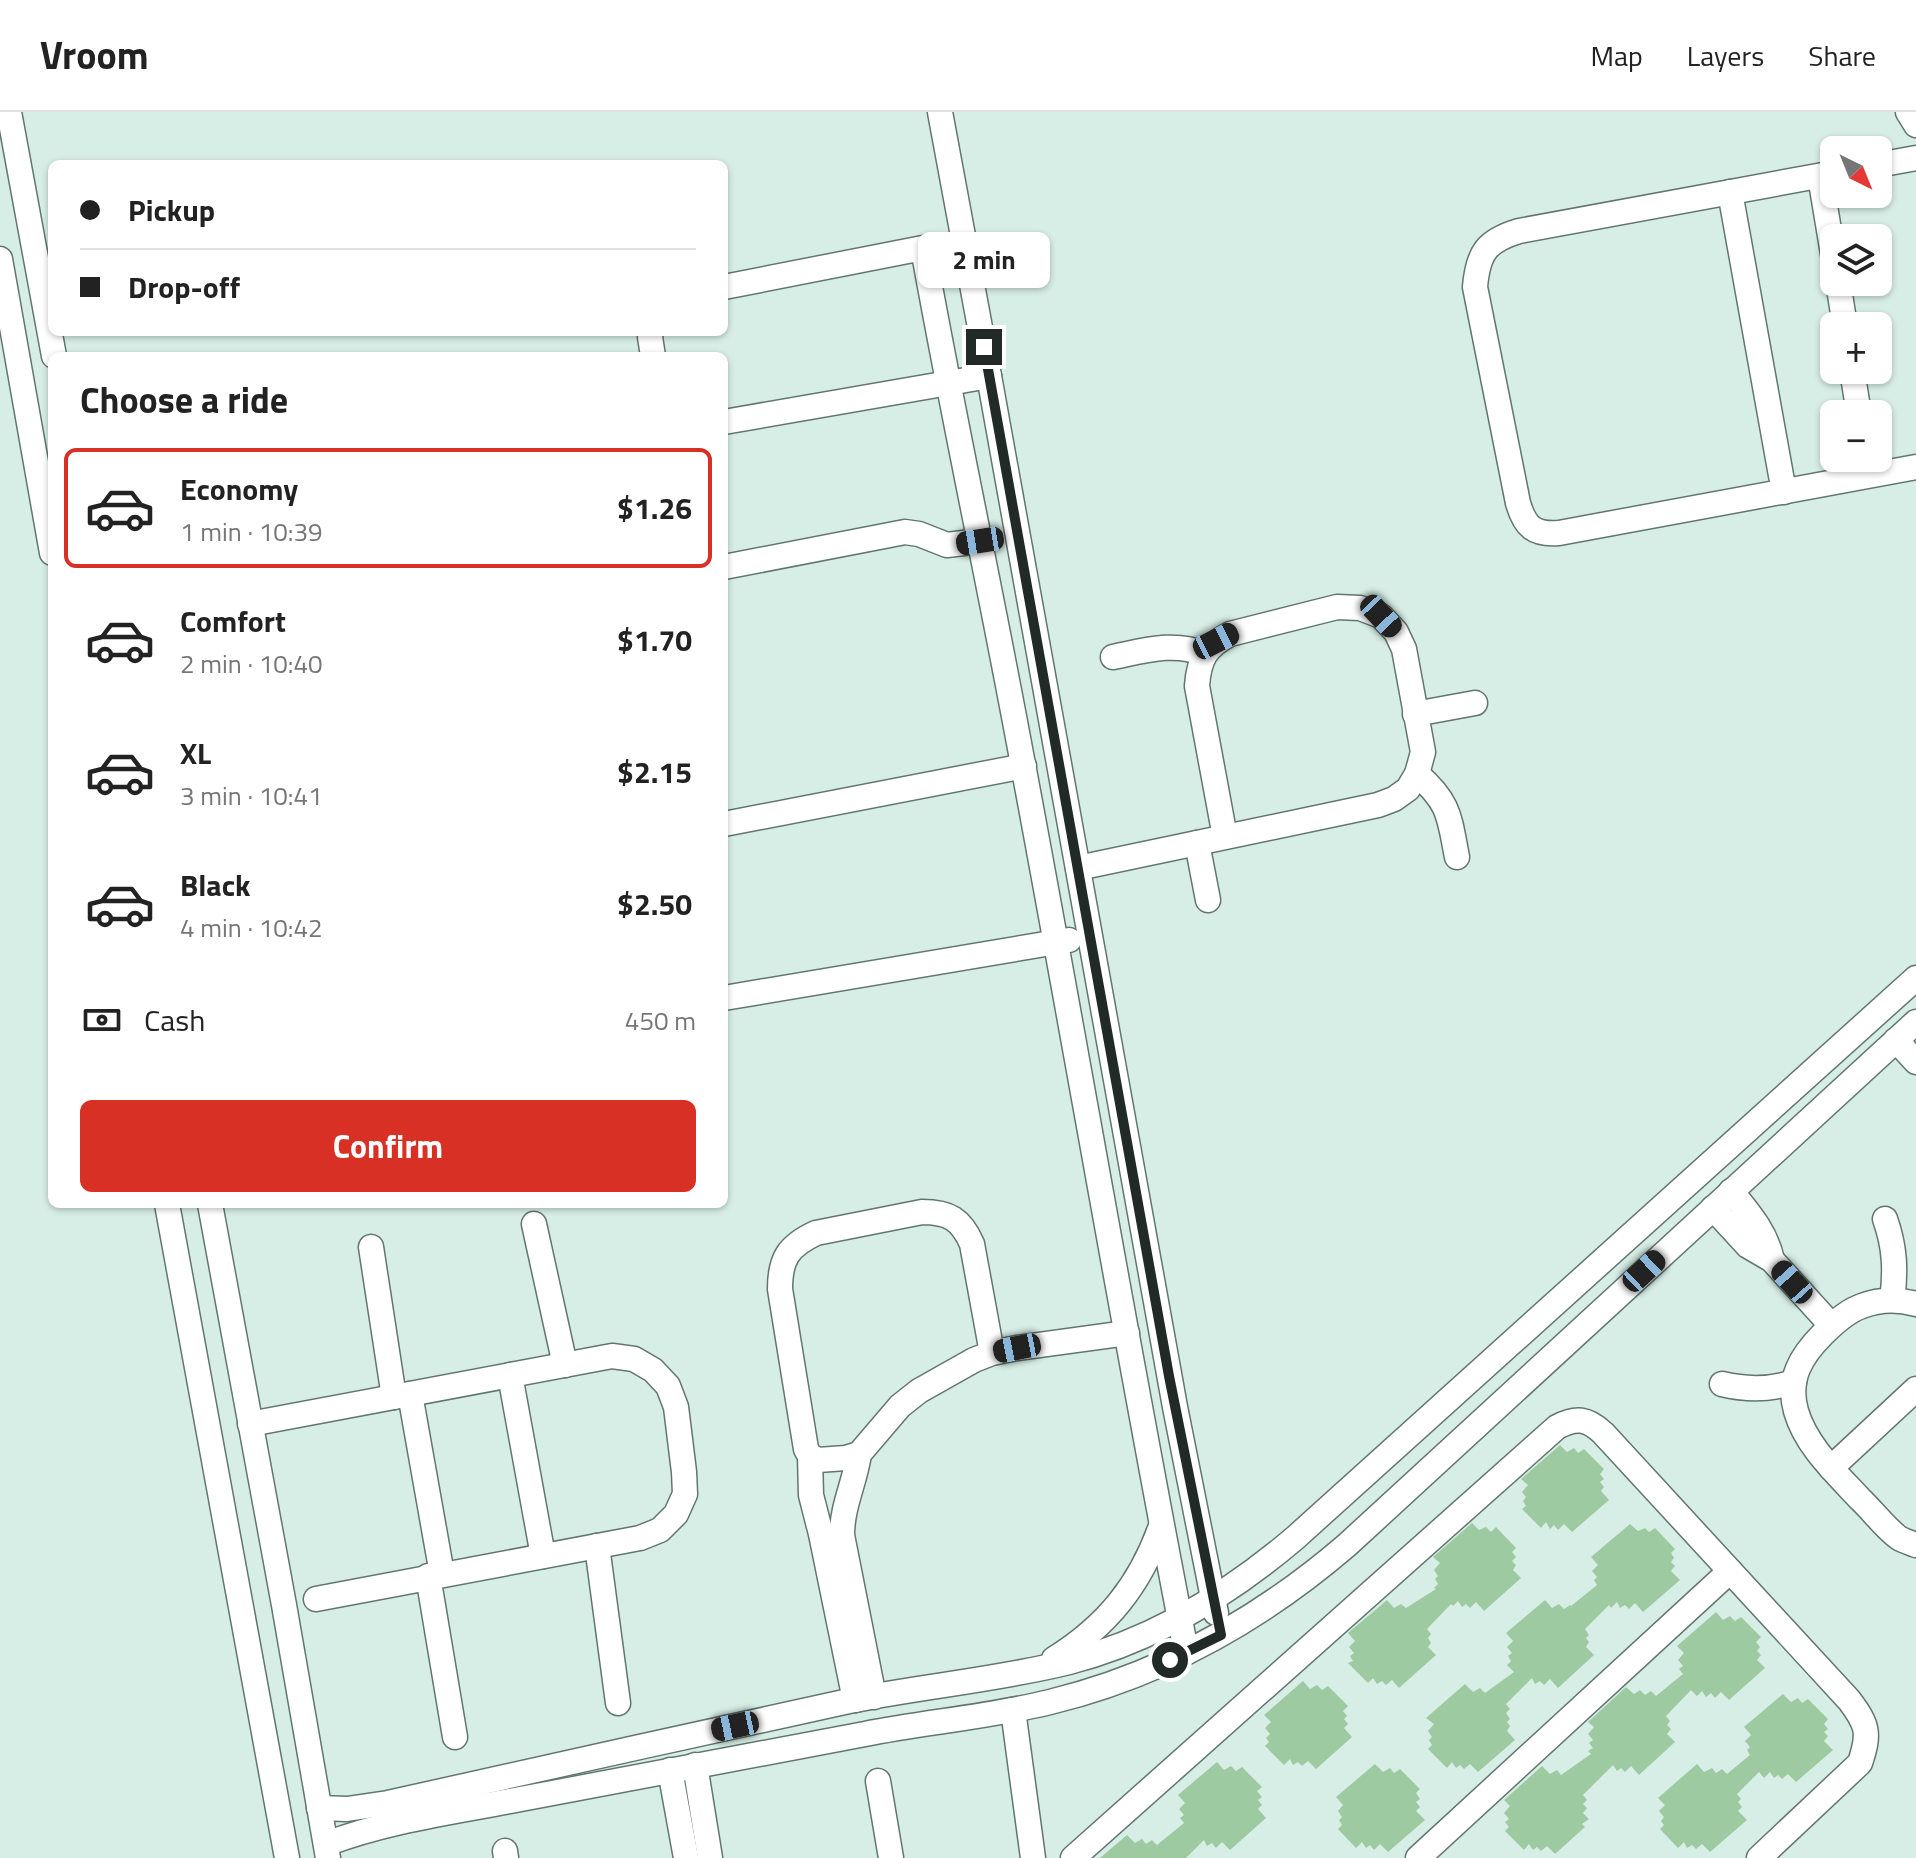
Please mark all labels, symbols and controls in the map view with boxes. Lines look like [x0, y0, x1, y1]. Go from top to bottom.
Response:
text: Vroom [40, 26, 149, 84]
text: Map [1590, 34, 1643, 77]
text: Layers [1687, 34, 1764, 77]
text: Share [1808, 34, 1876, 77]
north arrow [1820, 136, 1892, 208]
map controls [1820, 136, 1892, 472]
text: Pickup [128, 187, 215, 233]
button: layers [1820, 224, 1892, 296]
callout: 2 min [918, 231, 1050, 287]
text: 2 min [952, 240, 1016, 279]
text: Drop-off [128, 264, 240, 310]
button: + [1820, 312, 1892, 384]
route end [966, 329, 1002, 365]
text: Choose a ride [80, 372, 288, 427]
button: − [1820, 400, 1892, 472]
text: Economy [180, 466, 298, 512]
icon: car [84, 472, 156, 544]
text: $1.26 [617, 485, 692, 531]
text: 1 min · 10:39 [180, 512, 323, 551]
car [954, 525, 1006, 557]
car [1356, 590, 1406, 642]
text: Comfort [180, 598, 286, 644]
icon: car [84, 604, 156, 676]
text: $1.70 [617, 617, 692, 663]
car [1189, 619, 1243, 663]
text: 2 min · 10:40 [180, 644, 323, 683]
text: XL [180, 730, 211, 776]
icon: car [84, 736, 156, 808]
text: $2.15 [617, 749, 692, 795]
text: 3 min · 10:41 [180, 776, 323, 815]
text: Black [180, 862, 251, 908]
icon: car [84, 868, 156, 940]
text: $2.50 [617, 881, 692, 927]
text: 4 min · 10:42 [180, 908, 323, 947]
text: Cash [144, 997, 205, 1043]
icon: cash [80, 998, 124, 1042]
text: 450 m [625, 1001, 696, 1040]
button: Confirm [80, 1100, 696, 1192]
car [1618, 1246, 1670, 1296]
car [1767, 1256, 1817, 1308]
car [991, 1332, 1043, 1364]
route start [1152, 1642, 1188, 1678]
car [709, 1709, 761, 1743]

